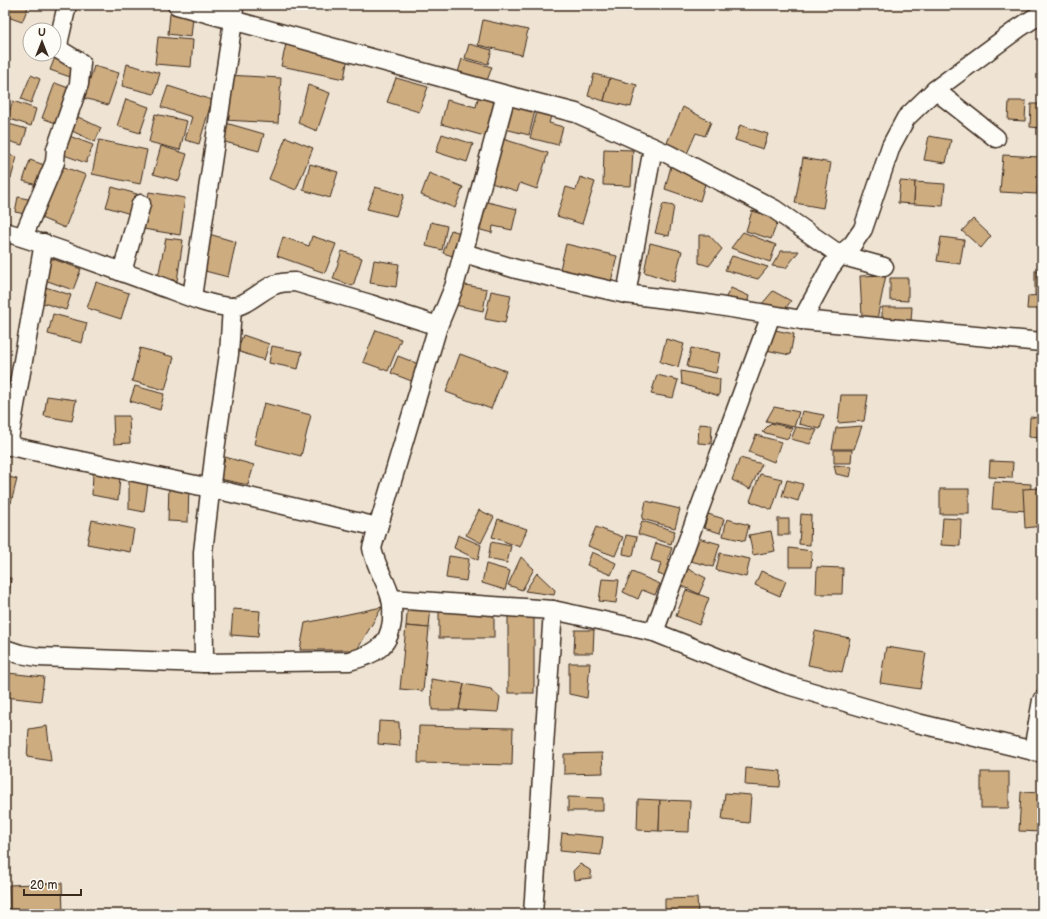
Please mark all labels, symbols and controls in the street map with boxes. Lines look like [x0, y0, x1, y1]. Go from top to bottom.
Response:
north arrow [22, 22, 62, 62]
text: U [38, 26, 46, 39]
scale bar [24, 871, 81, 897]
text: 20 m [30, 878, 57, 893]

